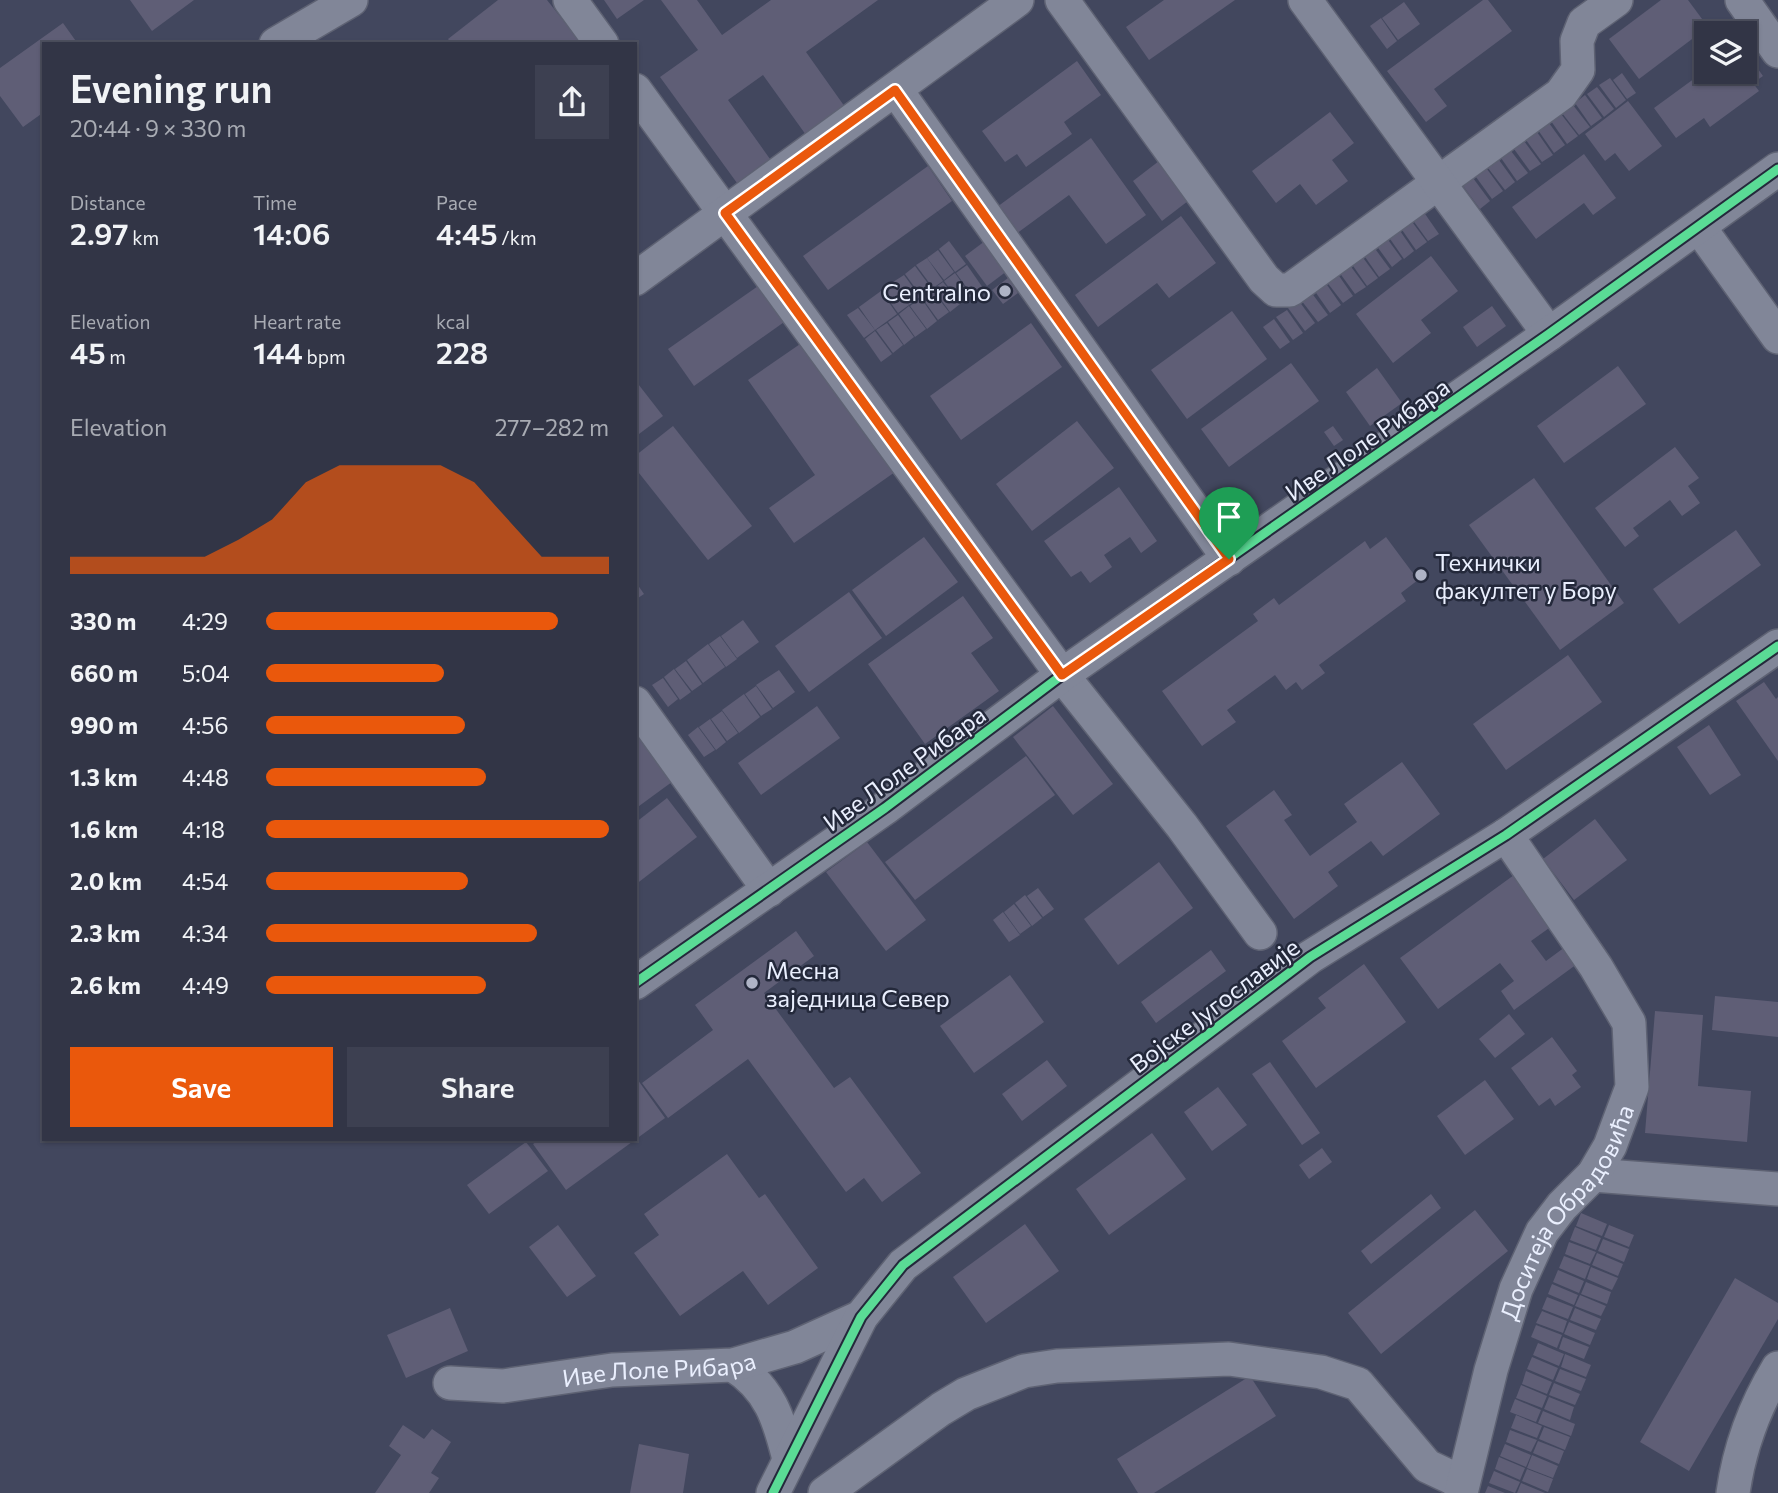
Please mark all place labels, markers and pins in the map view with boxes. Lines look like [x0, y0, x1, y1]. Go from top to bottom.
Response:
place label: Centralno [882, 277, 991, 306]
marker: Centralno [997, 283, 1013, 299]
pin [1199, 487, 1259, 559]
place label: Технички факултет у Бору [1435, 547, 1617, 604]
marker: Технички факултет у Бору [1413, 567, 1429, 583]
place label: Месна заједница Север [766, 955, 950, 1012]
marker: Месна заједница Север [744, 975, 760, 991]

